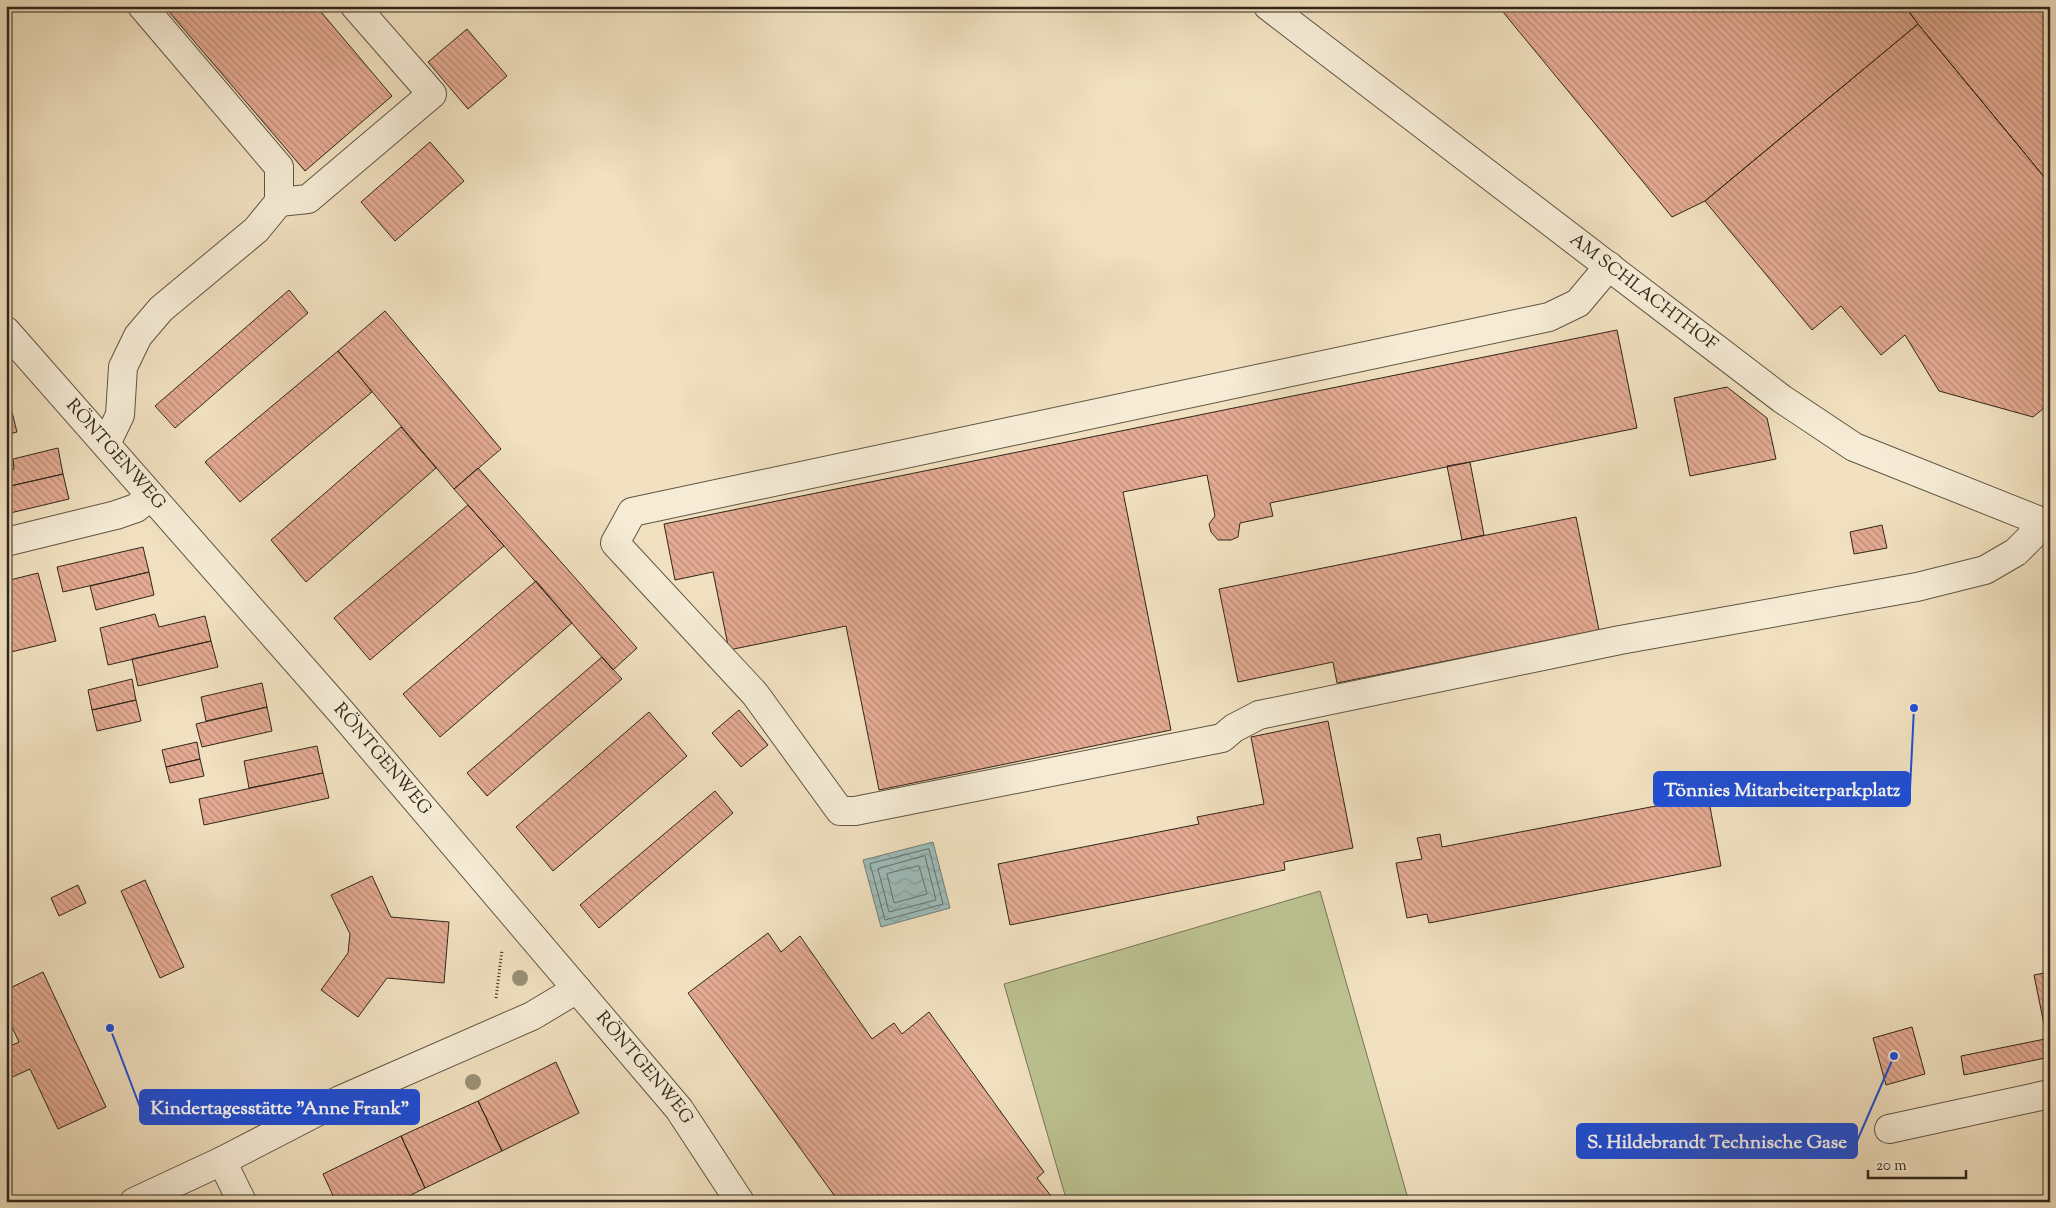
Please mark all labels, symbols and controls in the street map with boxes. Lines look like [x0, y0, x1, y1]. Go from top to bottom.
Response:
street label: AM SCHLACHTHOF [1564, 228, 1722, 358]
street label: RÖNTGENWEG [59, 394, 171, 516]
street label: RÖNTGENWEG [326, 698, 437, 822]
callout: Tönnies Mitarbeiterparkplatz [1654, 772, 1910, 806]
text: Tönnies Mitarbeiterparkplatz [1664, 778, 1900, 805]
street label: RÖNTGENWEG [589, 1006, 699, 1130]
callout: Kindertagesstätte "Anne Frank" [140, 1090, 419, 1124]
text: Kindertagesstätte "Anne Frank" [151, 1096, 409, 1123]
callout: S. Hildebrandt Technische Gase [1577, 1124, 1857, 1158]
text: S. Hildebrandt Technische Gase [1587, 1130, 1847, 1157]
scale bar [1868, 1148, 1966, 1180]
text: 20 m [1876, 1156, 1907, 1177]

